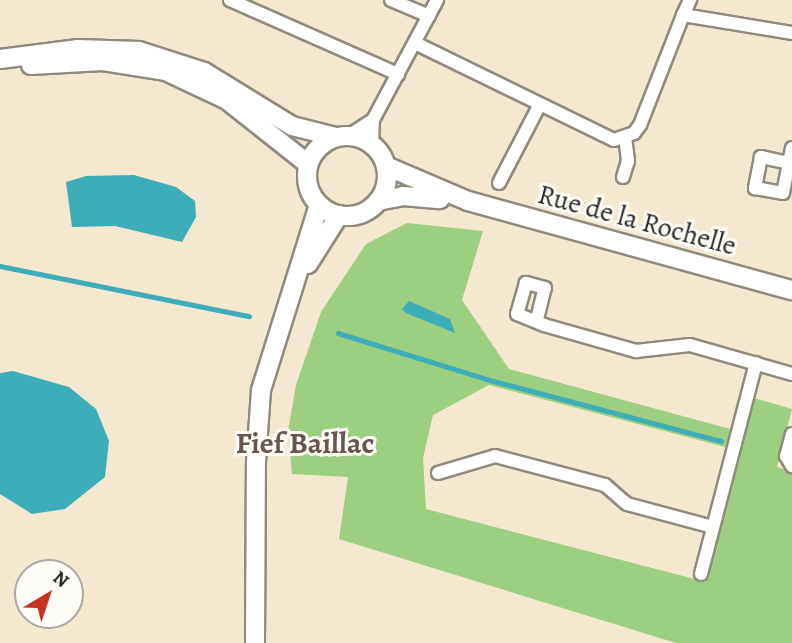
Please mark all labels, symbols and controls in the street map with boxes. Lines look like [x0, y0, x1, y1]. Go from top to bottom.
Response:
street label: Rue de la Rochelle [534, 177, 740, 263]
district label: Fief Baillac [236, 425, 374, 461]
north arrow [14, 559, 84, 629]
text: N [47, 565, 75, 594]

